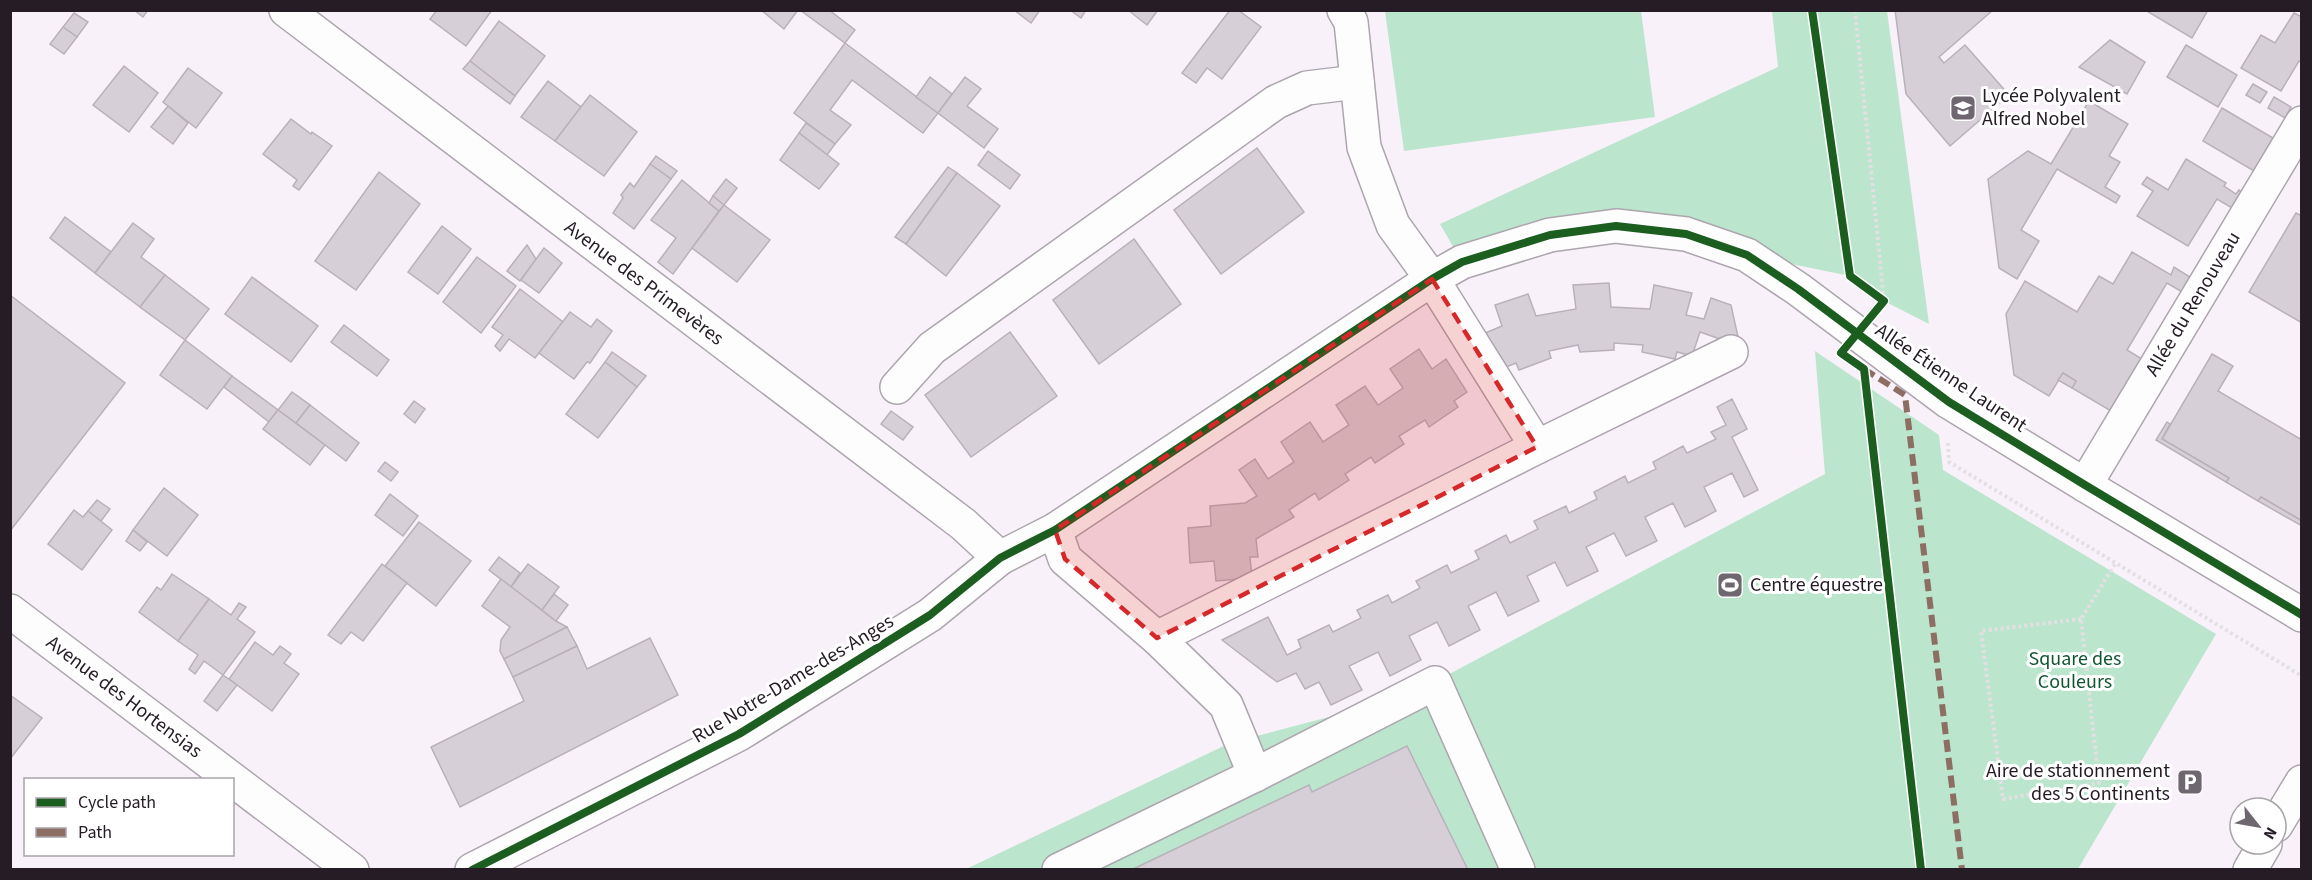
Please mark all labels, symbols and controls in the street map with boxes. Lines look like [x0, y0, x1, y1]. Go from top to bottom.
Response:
place label: Lycée Polyvalent Alfred Nobel [1982, 82, 2121, 133]
school or university icon: Lycée Polyvalent Alfred Nobel [1948, 93, 1978, 123]
street label: Avenue des Primevères [558, 214, 730, 352]
street label: Allée du Renouveau [2139, 226, 2247, 382]
street label: Allée Étienne Laurent [1870, 317, 2033, 439]
sports icon: Centre équestre [1715, 570, 1745, 600]
place label: Centre équestre [1750, 571, 1883, 599]
street label: Rue Notre-Dame-des-Anges [687, 608, 899, 750]
street label: Avenue des Hortensias [40, 629, 208, 765]
park label: Square des Couleurs [2029, 645, 2121, 696]
place label: Aire de stationnement des 5 Continents [1986, 757, 2170, 808]
parking icon: Aire de stationnement des 5 Continents [2175, 767, 2205, 797]
legend [24, 778, 234, 856]
text: Cycle path [78, 790, 156, 815]
north arrow [2228, 796, 2288, 856]
text: Path [78, 820, 112, 845]
text: N [2258, 823, 2282, 843]

